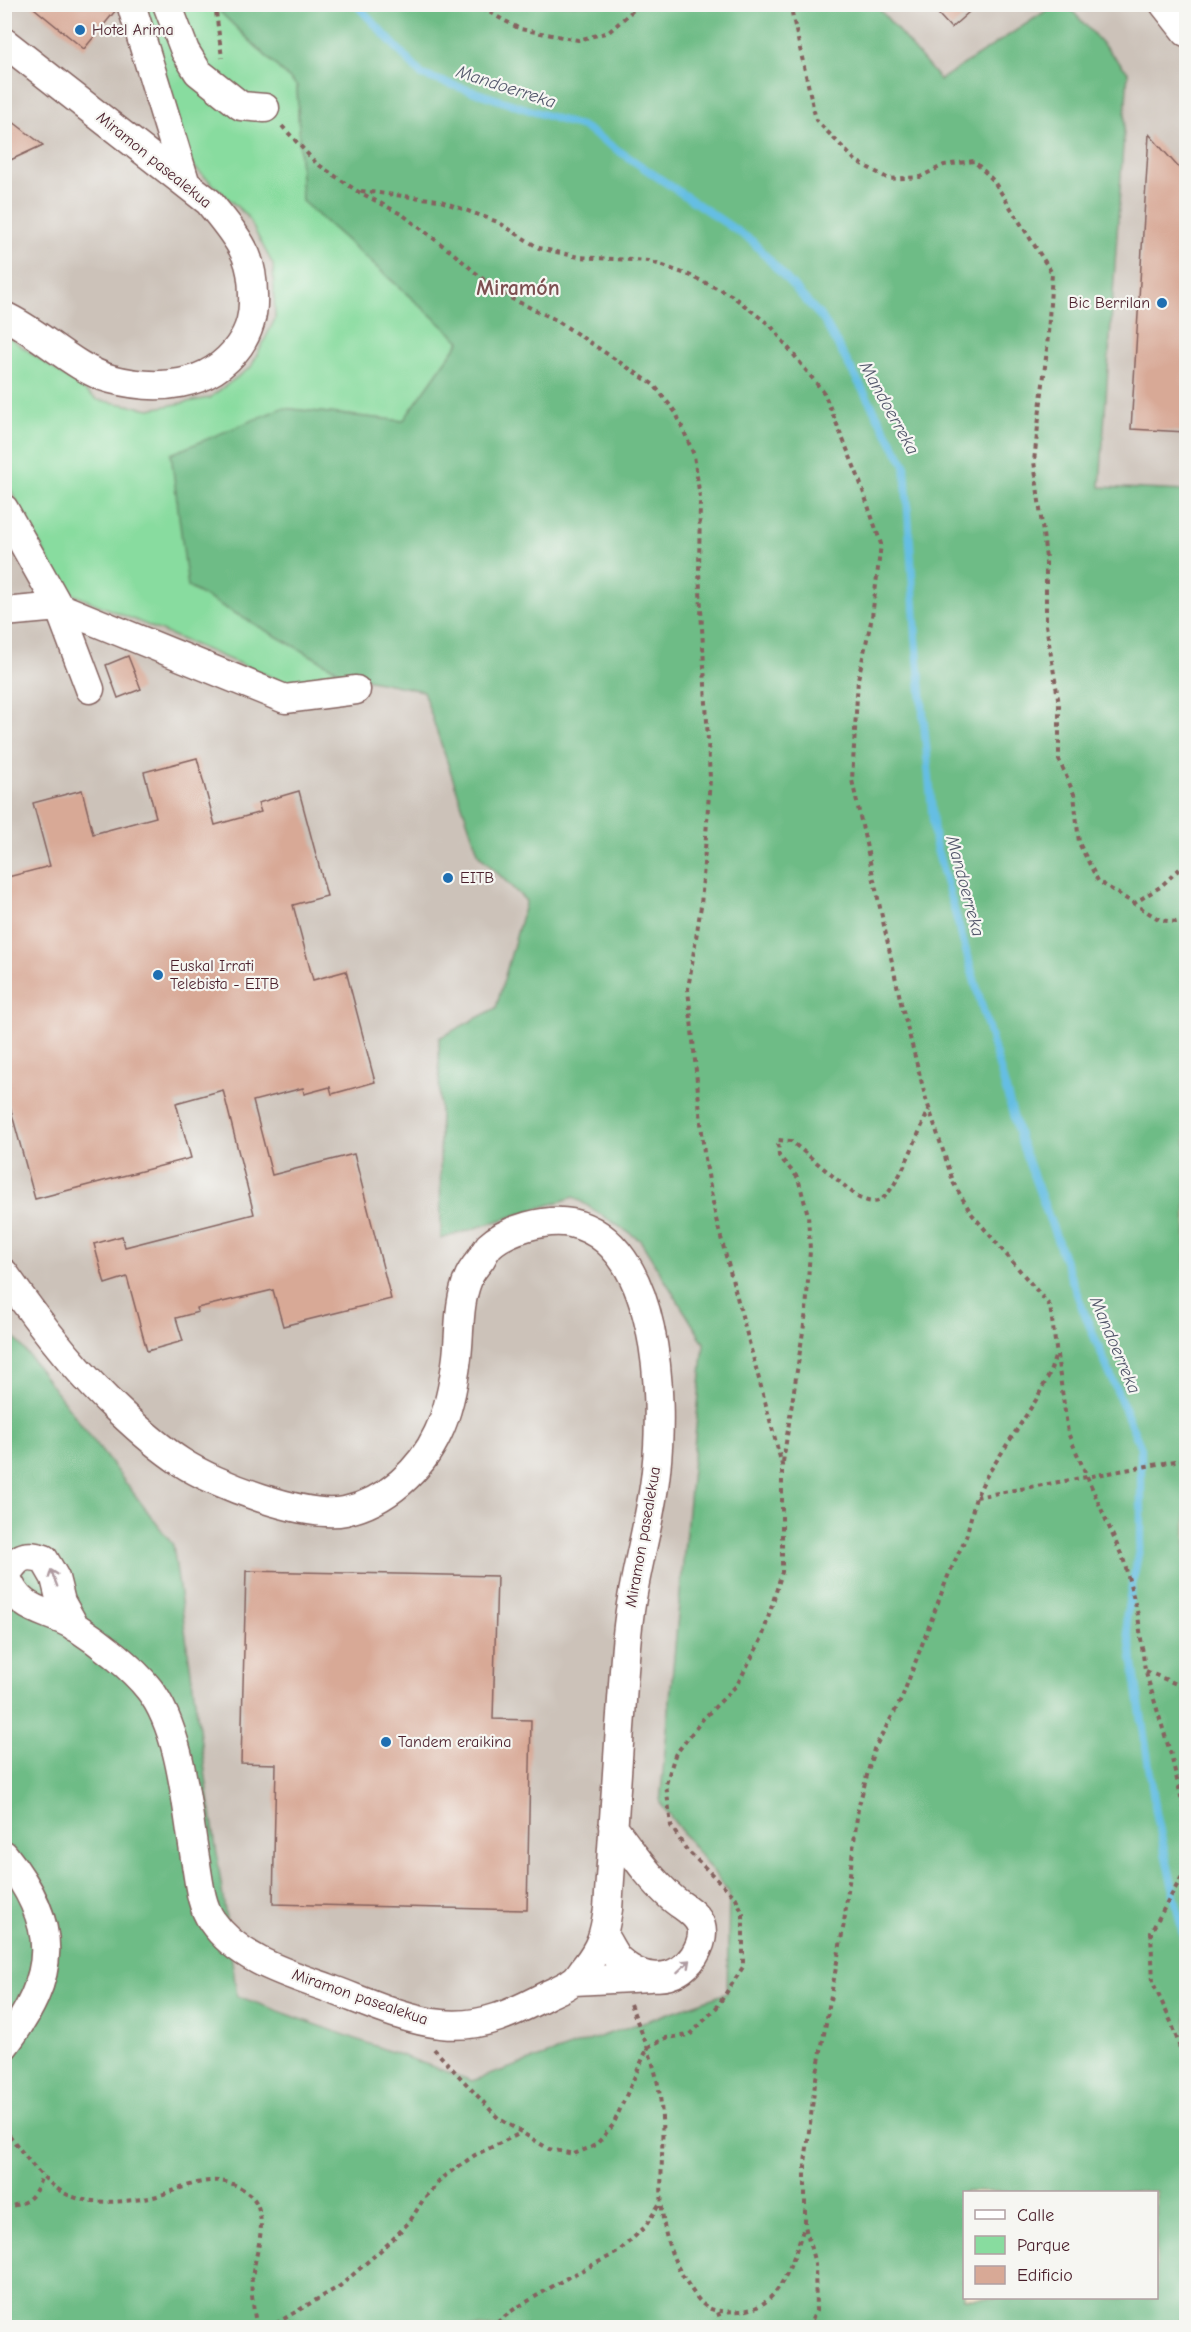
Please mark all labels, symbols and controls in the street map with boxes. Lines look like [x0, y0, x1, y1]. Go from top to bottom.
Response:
place label: Hotel Arima [92, 21, 174, 39]
marker: Hotel Arima [73, 23, 87, 37]
water label: Mandoerreka [453, 61, 558, 113]
street label: Miramon pasealekua [93, 108, 215, 212]
district label: Miramón [476, 275, 560, 301]
place label: Bic Berrilan [1069, 294, 1150, 312]
marker: Bic Berrilan [1155, 296, 1169, 310]
water label: Mandoerreka [854, 357, 923, 458]
water label: Mandoerreka [941, 832, 989, 939]
place label: EITB [460, 869, 494, 887]
marker: EITB [441, 871, 455, 885]
place label: Euskal Irrati Telebista - EITB [170, 957, 279, 993]
marker: Euskal Irrati Telebista - EITB [151, 968, 165, 982]
water label: Mandoerreka [1085, 1292, 1145, 1397]
street label: Miramon pasealekua [622, 1465, 664, 1609]
one-way arrow [47, 1569, 58, 1588]
place label: Tandem eraikina [398, 1733, 511, 1751]
marker: Tandem eraikina [379, 1735, 393, 1749]
one-way arrow [677, 1959, 692, 1973]
street label: Miramon pasealekua [290, 1965, 430, 2029]
legend [963, 2191, 1158, 2299]
text: Calle [1017, 2205, 1054, 2226]
text: Parque [1017, 2235, 1070, 2256]
text: Edificio [1017, 2265, 1073, 2286]

